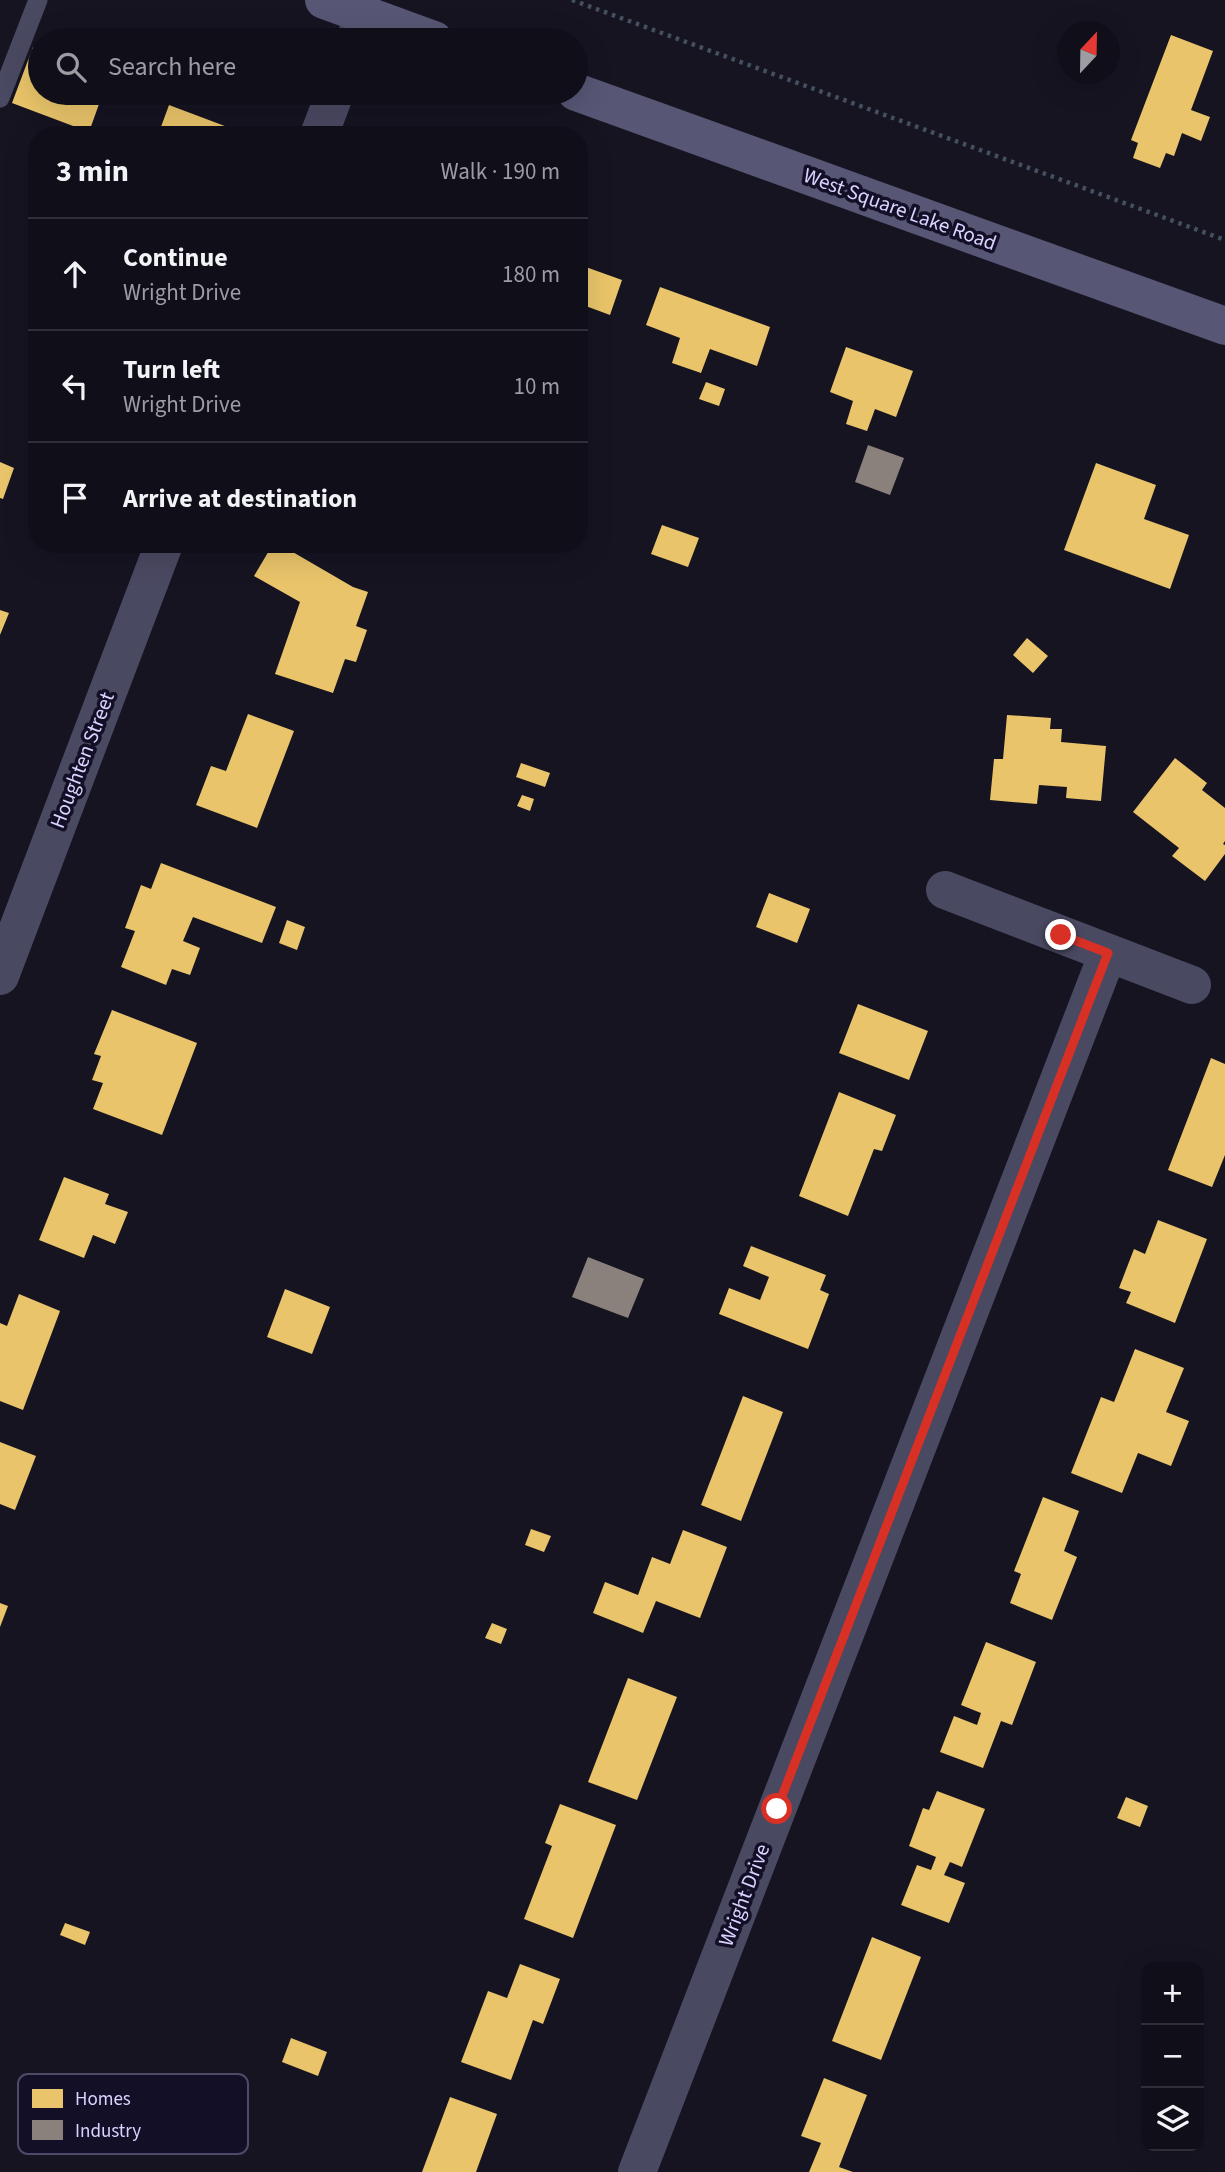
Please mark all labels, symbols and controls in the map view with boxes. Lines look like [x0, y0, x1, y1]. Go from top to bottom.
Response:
north arrow [1057, 21, 1120, 84]
search box [28, 28, 588, 105]
icon: search [52, 48, 90, 86]
text: Search here [108, 48, 236, 85]
text: 3 min [56, 150, 129, 193]
text: Walk · 190 m [441, 155, 560, 188]
street label: West Square Lake Road [799, 160, 1001, 258]
text: Continue [123, 239, 228, 276]
icon: ahead [56, 255, 94, 293]
text: 180 m [502, 258, 560, 291]
text: Wright Drive [123, 276, 241, 309]
text: Turn left [123, 351, 220, 388]
icon: left [56, 367, 94, 405]
text: 10 m [513, 370, 560, 403]
text: Wright Drive [123, 388, 241, 421]
icon: arrive [56, 479, 94, 517]
text: Arrive at destination [123, 480, 357, 517]
street label: Houghten Street [42, 687, 122, 833]
route end [1045, 919, 1076, 950]
route start [761, 1793, 792, 1824]
street label: Wright Drive [711, 1839, 777, 1951]
map controls [1141, 1962, 1204, 2151]
button: + [1141, 1962, 1204, 2025]
button: − [1141, 2025, 1204, 2088]
legend [18, 2074, 248, 2154]
text: Homes [75, 2086, 131, 2113]
button: layers [1141, 2088, 1204, 2151]
text: Industry [75, 2118, 141, 2145]

